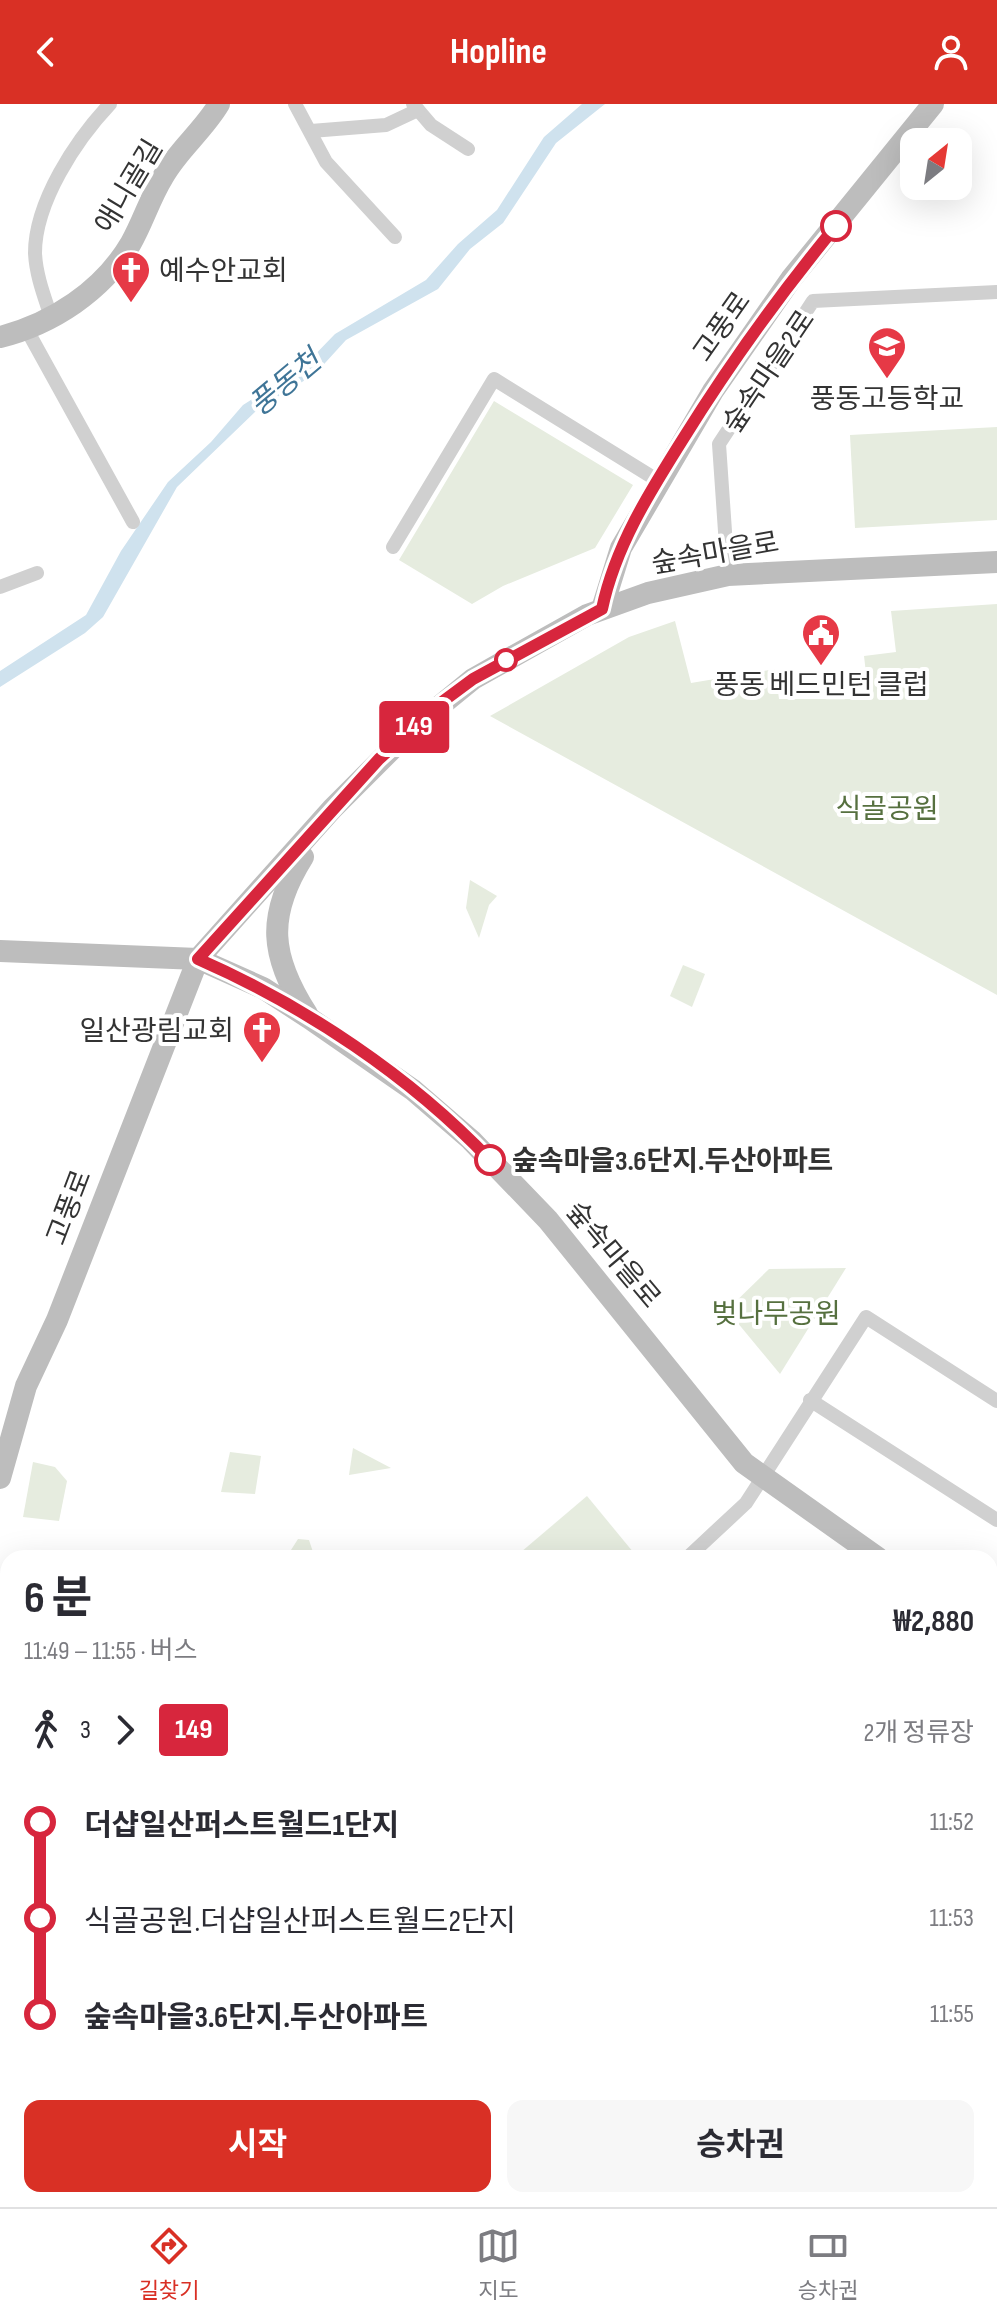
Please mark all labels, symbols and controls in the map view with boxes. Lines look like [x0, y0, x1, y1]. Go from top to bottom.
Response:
icon: back [24, 30, 68, 74]
icon: person [929, 30, 973, 74]
text: Hopline [450, 31, 547, 74]
north arrow [900, 128, 972, 200]
map controls [900, 128, 972, 200]
street label: 애니골길 [89, 134, 170, 239]
unlabelled marker [821, 211, 851, 241]
church icon: 예수안교회 [110, 249, 152, 304]
place label: 예수안교회 [159, 255, 288, 288]
street label: 고풍로 [687, 286, 758, 368]
street label: 숲속마을2로 [716, 304, 822, 439]
school or university icon: 풍동고등학교 [866, 325, 908, 380]
water label: 풍동천 [242, 341, 332, 424]
place label: 풍동고등학교 [810, 383, 964, 416]
street label: 숲속마을로 [649, 526, 782, 581]
public building icon: 풍동 베드민턴 클럽 [800, 612, 842, 667]
unlabelled marker [495, 649, 517, 671]
place label: 풍동 베드민턴 클럽 [714, 669, 929, 702]
line badge: 149 [368, 701, 460, 753]
text: 149 [395, 710, 433, 743]
park label: 식골공원 [835, 793, 939, 826]
church icon: 일산광림교회 [241, 1009, 283, 1064]
place label: 일산광림교회 [79, 1015, 234, 1048]
marker: 숲속마을3.6단지.두산아파트 [475, 1145, 505, 1175]
place label: 숲속마을3.6단지.두산아파트 [512, 1145, 833, 1178]
street label: 고풍로 [40, 1166, 99, 1250]
street label: 숲속마을로 [559, 1195, 667, 1315]
park label: 벚나무공원 [712, 1298, 840, 1331]
text: 6 분 [24, 1572, 92, 1625]
text: ₩2,880 [893, 1604, 974, 1640]
text: 11:49 – 11:55 · 버스 [24, 1636, 198, 1667]
icon: walk [24, 1708, 68, 1752]
icon: forward [103, 1708, 147, 1752]
text: 149 [175, 1713, 212, 1746]
text: 3 [80, 1715, 91, 1746]
text: 2개 정류장 [863, 1718, 974, 1749]
text: 11:52 [930, 1807, 974, 1838]
text: 더샵일산퍼스트월드1단지 [84, 1808, 399, 1844]
text: 11:53 [930, 1903, 974, 1934]
text: 식골공원.더샵일산퍼스트월드2단지 [84, 1904, 516, 1940]
text: 11:55 [930, 1999, 974, 2030]
text: 숲속마을3.6단지.두산아파트 [84, 2000, 428, 2036]
button: 시작 [24, 2100, 491, 2192]
button: 승차권 [507, 2100, 974, 2192]
tab: 길찾기 [139, 2224, 199, 2305]
tab: 지도 [476, 2224, 520, 2305]
tab: 승차권 [798, 2224, 858, 2305]

